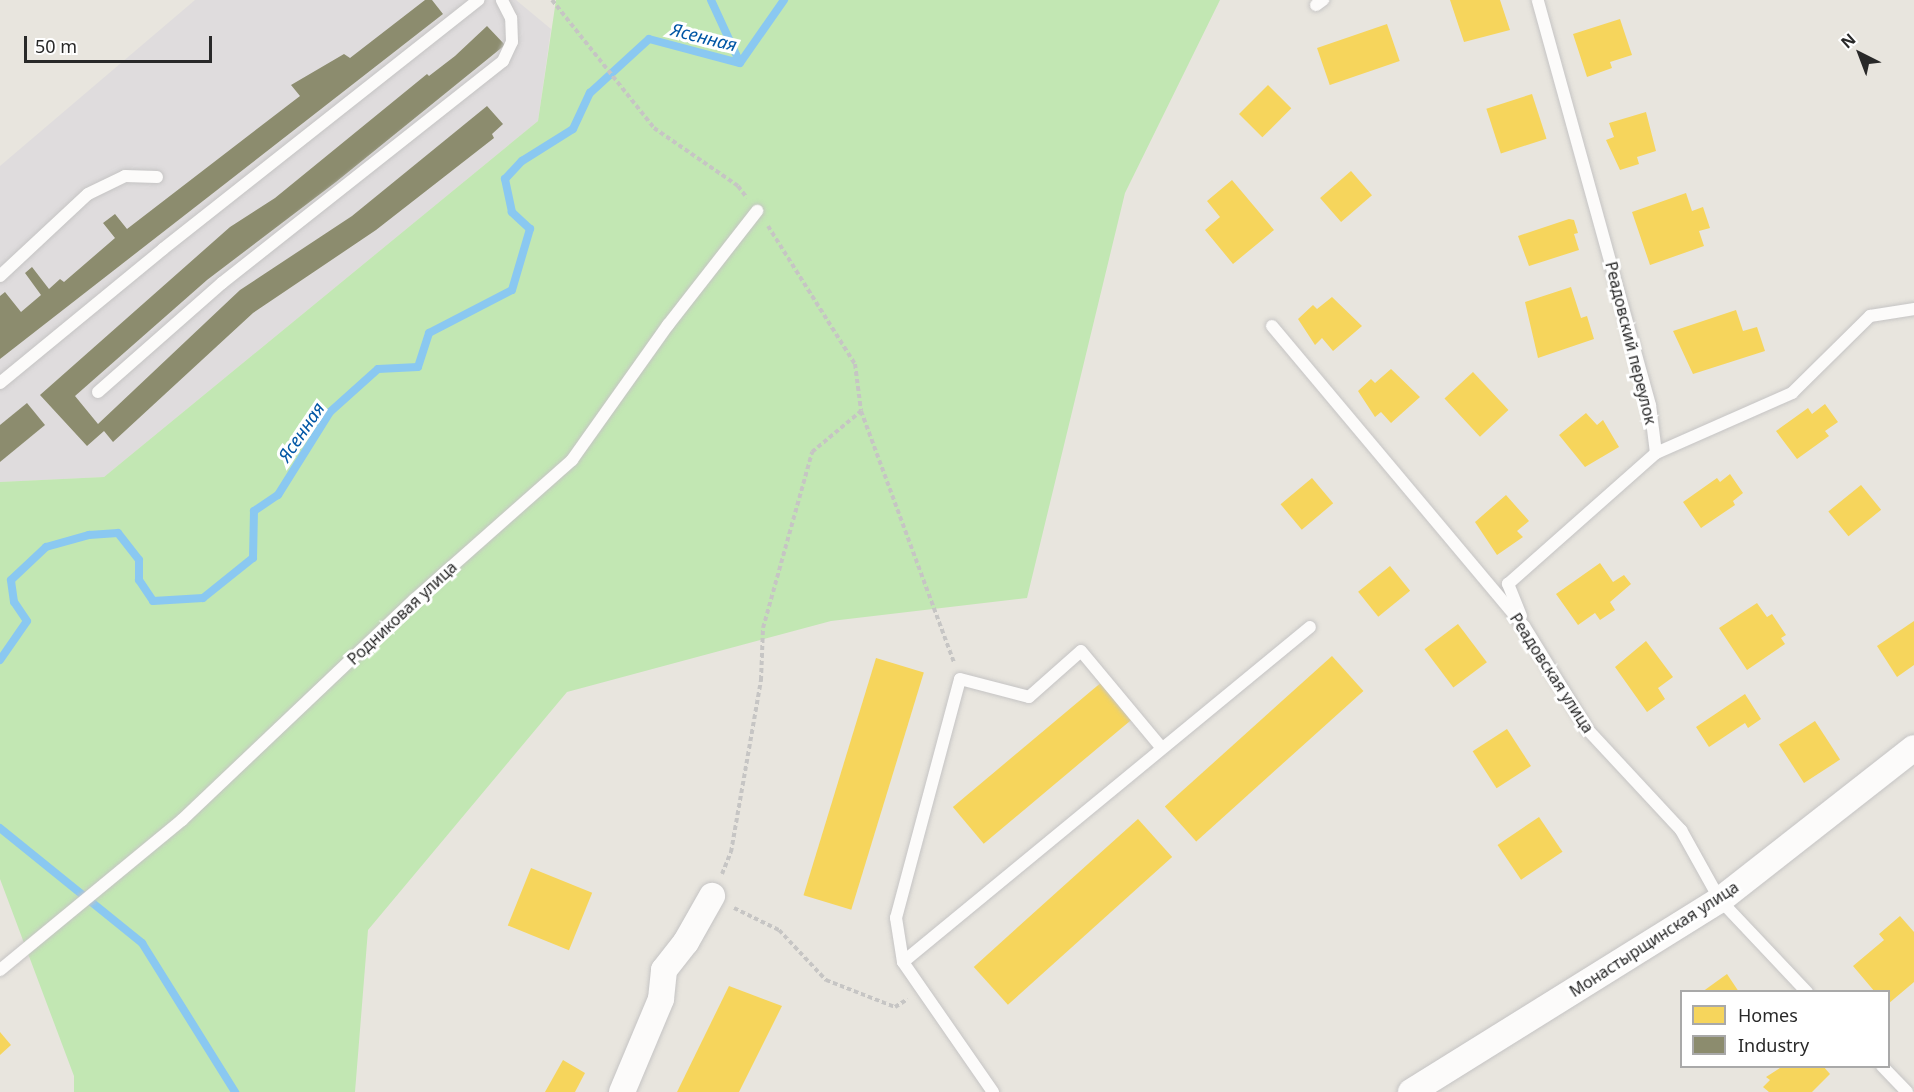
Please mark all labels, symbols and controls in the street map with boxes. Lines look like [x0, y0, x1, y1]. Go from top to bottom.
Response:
water label: Ясенная [669, 18, 739, 56]
scale bar [27, 24, 214, 62]
north arrow [1830, 24, 1890, 84]
text: N [1836, 28, 1860, 53]
text: 50 m [35, 34, 77, 58]
street label: Реадовский переулок [1601, 260, 1661, 426]
water label: Ясенная [273, 398, 329, 466]
street label: Родниковая улица [343, 557, 461, 669]
street label: Реадовская улица [1506, 609, 1598, 737]
street label: Монастырщинская улица [1566, 877, 1742, 1001]
legend [1680, 990, 1890, 1068]
text: Homes [1738, 1003, 1798, 1027]
text: Industry [1738, 1033, 1809, 1057]

